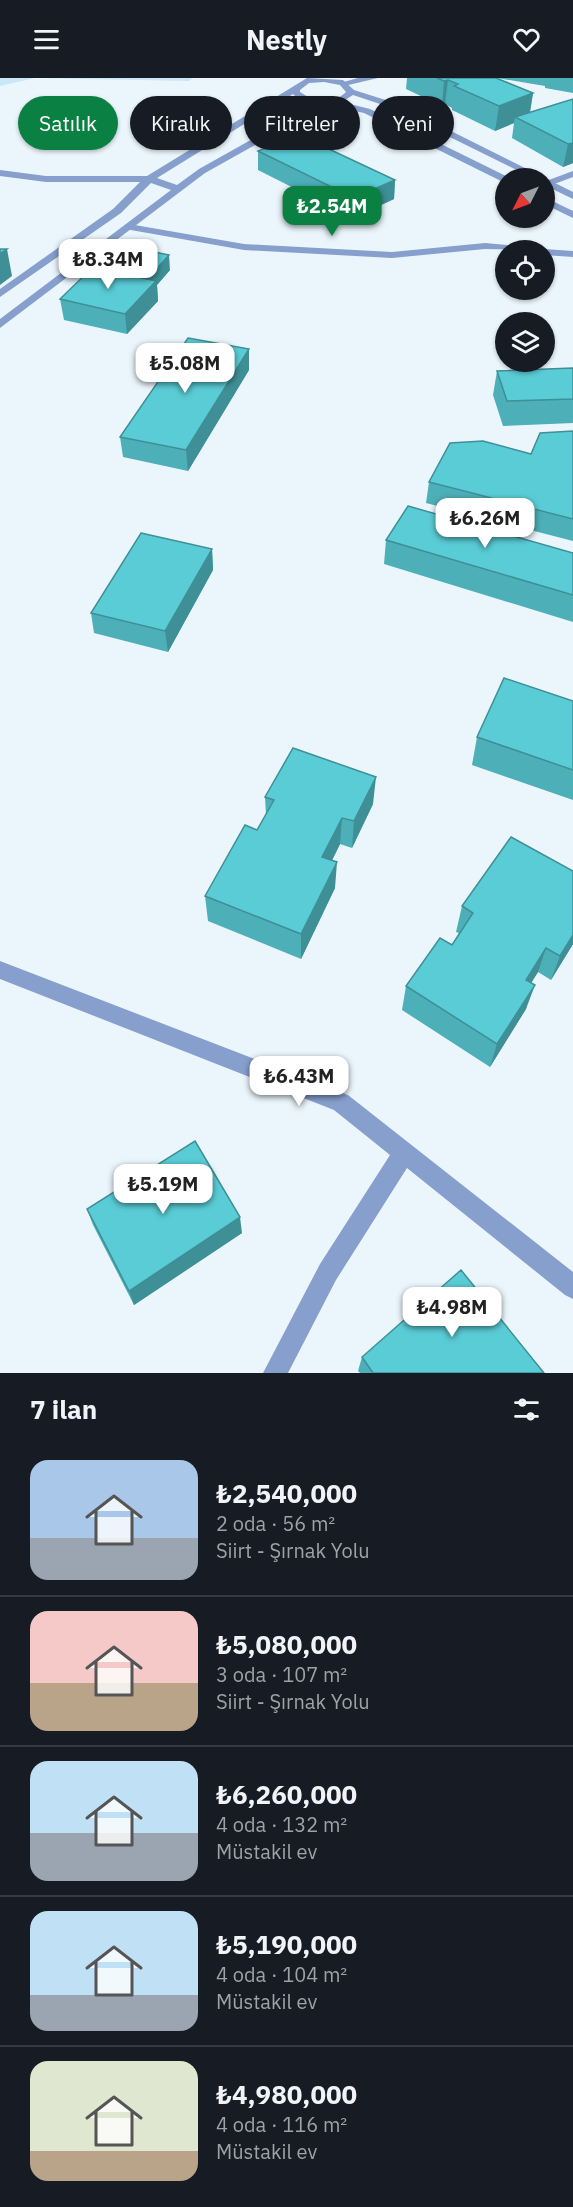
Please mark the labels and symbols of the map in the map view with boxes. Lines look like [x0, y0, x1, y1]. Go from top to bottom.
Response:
north arrow [495, 168, 555, 228]
pin: ₺2.54M [283, 186, 381, 237]
pin: ₺8.34M [59, 239, 157, 290]
pin: ₺5.08M [136, 343, 234, 394]
pin: ₺6.26M [436, 498, 534, 549]
pin: ₺6.43M [250, 1056, 348, 1107]
pin: ₺5.19M [114, 1164, 212, 1215]
pin: ₺4.98M [403, 1287, 501, 1338]

